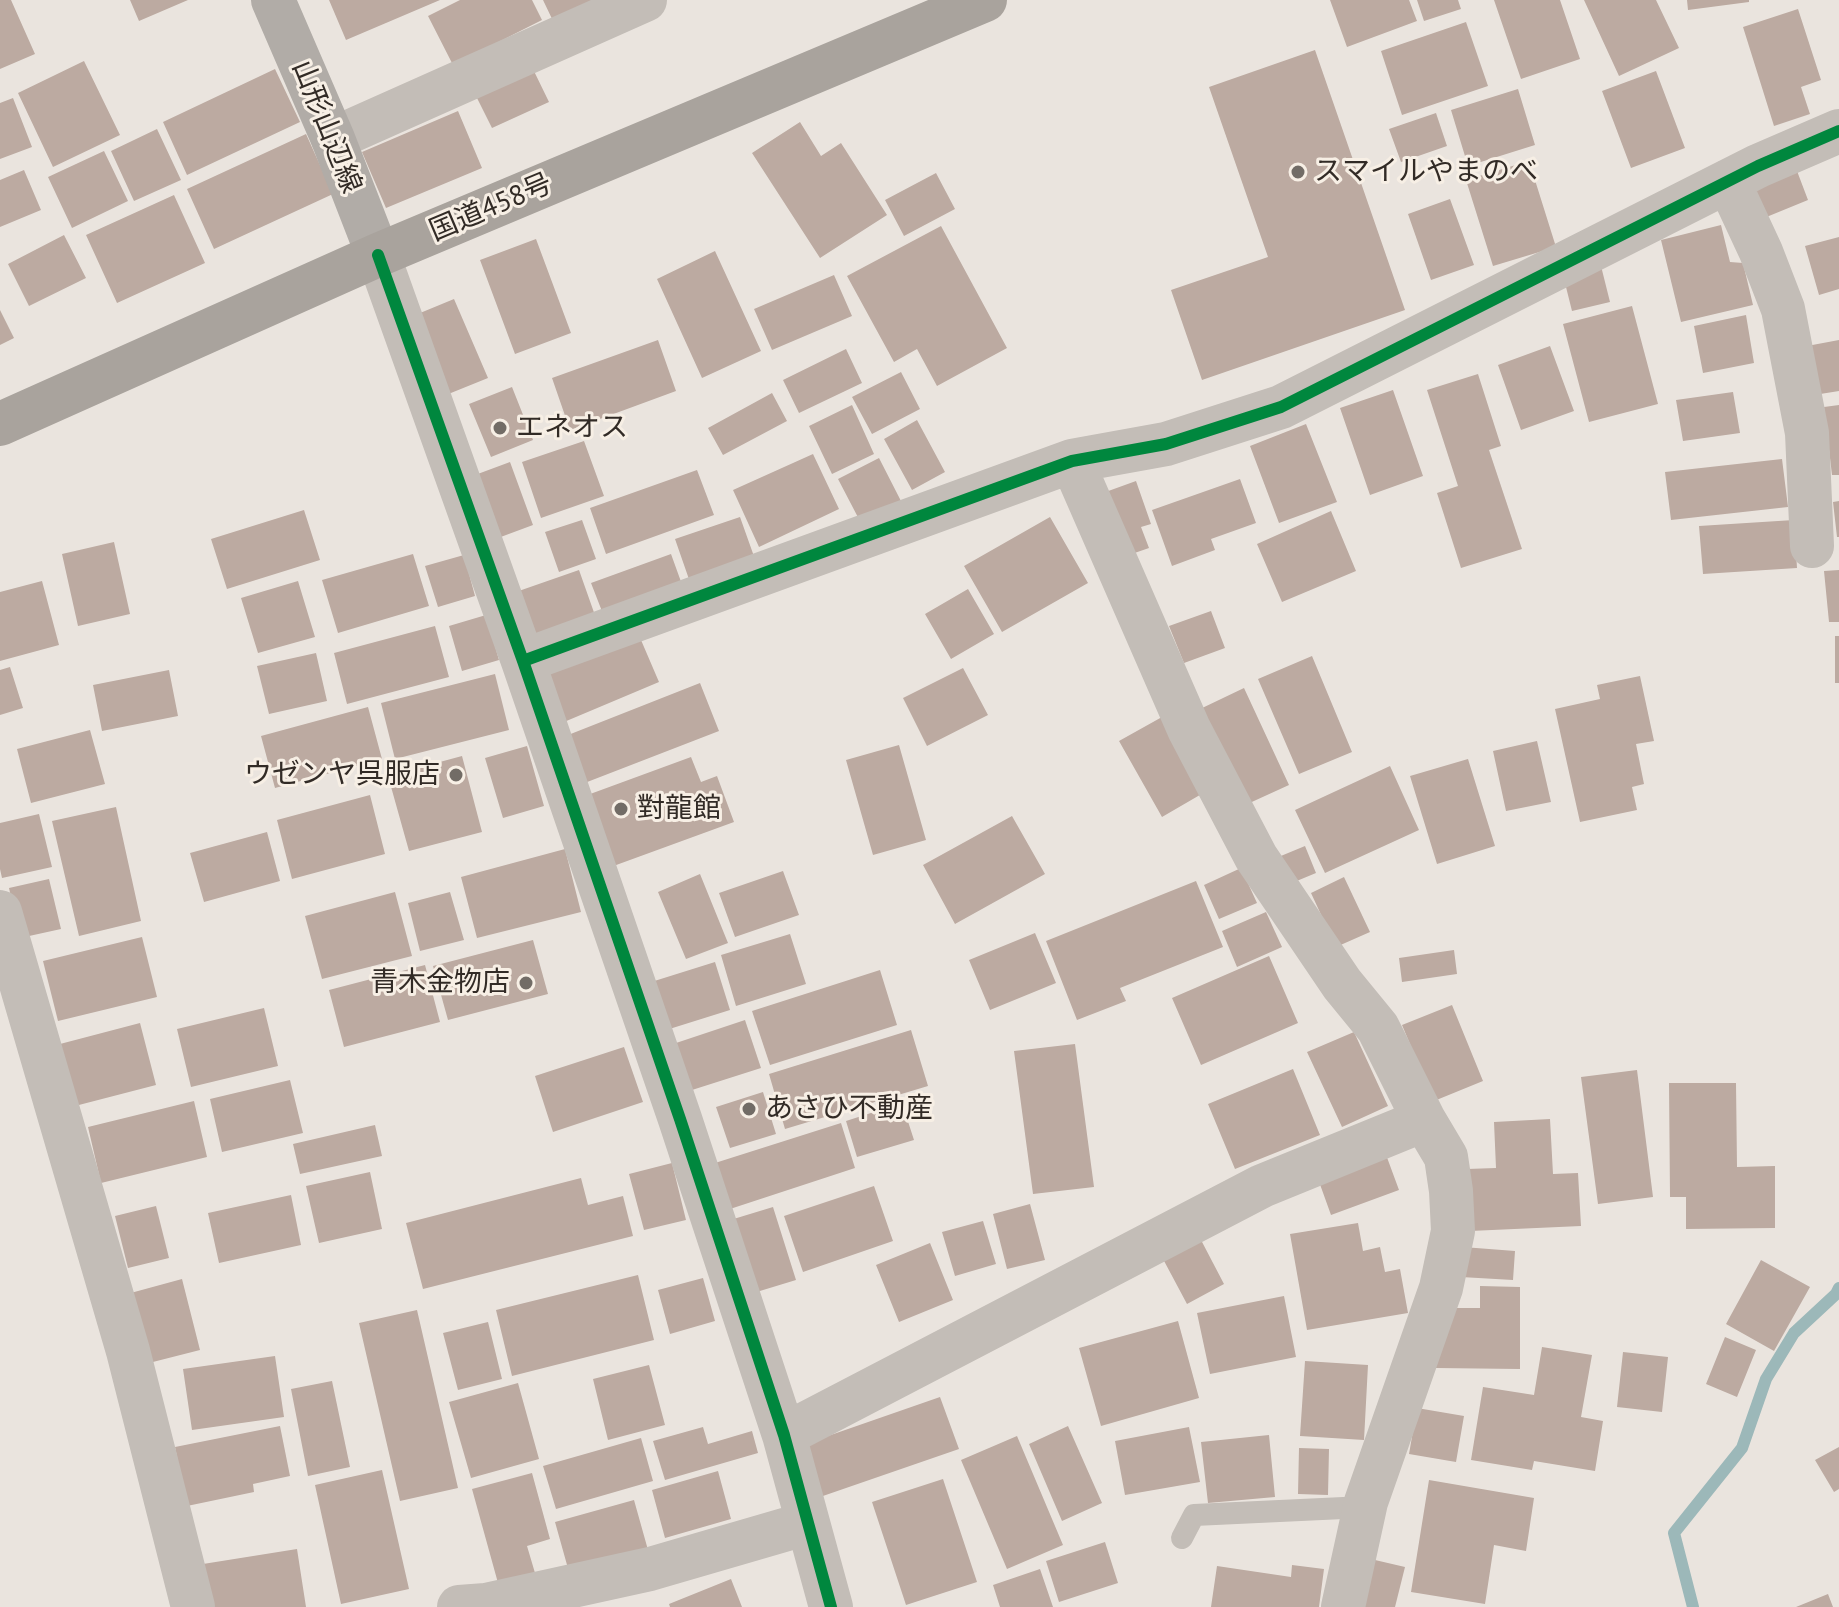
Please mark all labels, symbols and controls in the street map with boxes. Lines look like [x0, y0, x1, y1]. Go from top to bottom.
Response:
street label: 山形山辺線 [284, 56, 368, 198]
place label: スマイルやまのべ [1314, 155, 1538, 189]
marker: スマイルやまのべ [1289, 163, 1307, 181]
street label: 国道458号 [425, 167, 557, 249]
place label: エネオス [516, 411, 628, 445]
marker: エネオス [491, 419, 509, 437]
place label: ウゼンヤ呉服店 [244, 758, 440, 792]
marker: ウゼンヤ呉服店 [447, 766, 465, 784]
place label: 對龍館 [637, 792, 721, 826]
marker: 對龍館 [612, 800, 630, 818]
place label: 青木金物店 [370, 966, 510, 1000]
marker: 青木金物店 [517, 974, 535, 992]
place label: あさひ不動産 [765, 1092, 933, 1126]
marker: あさひ不動産 [740, 1100, 758, 1118]

